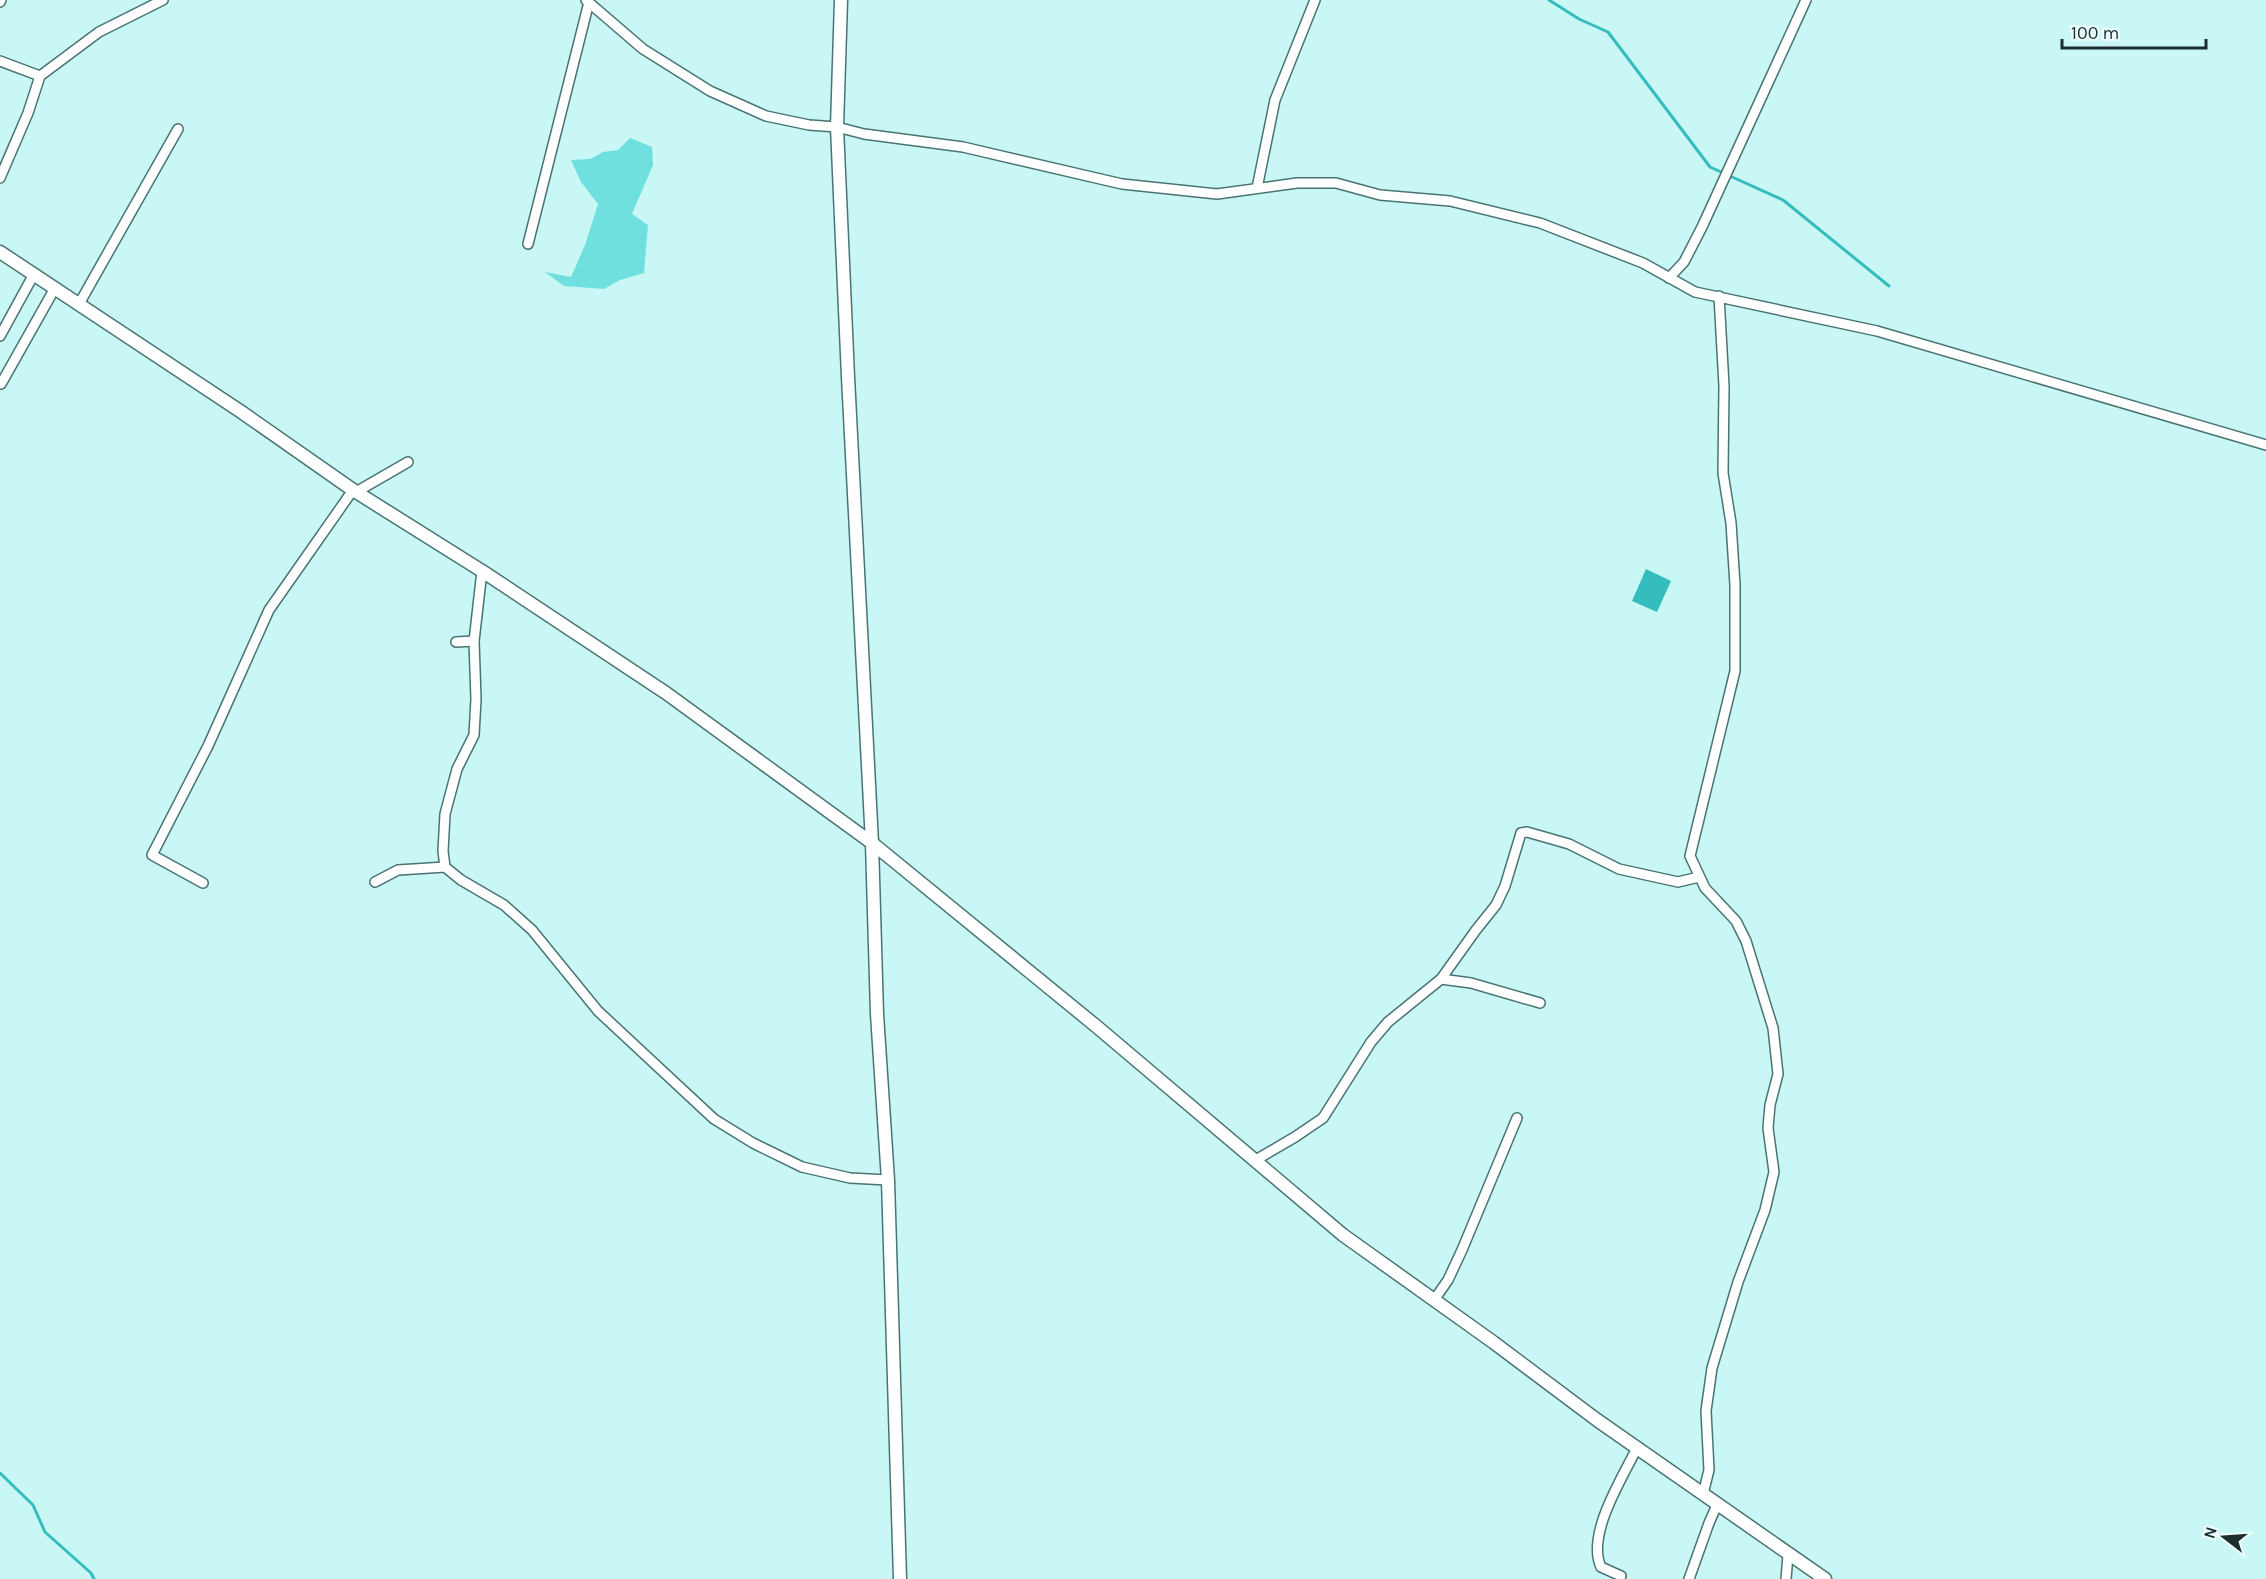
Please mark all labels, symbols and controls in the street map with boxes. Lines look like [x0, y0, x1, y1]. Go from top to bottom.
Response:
scale bar [2062, 12, 2206, 50]
text: 100 m [2071, 22, 2119, 44]
north arrow [2194, 1507, 2254, 1567]
text: N [2199, 1524, 2221, 1541]

